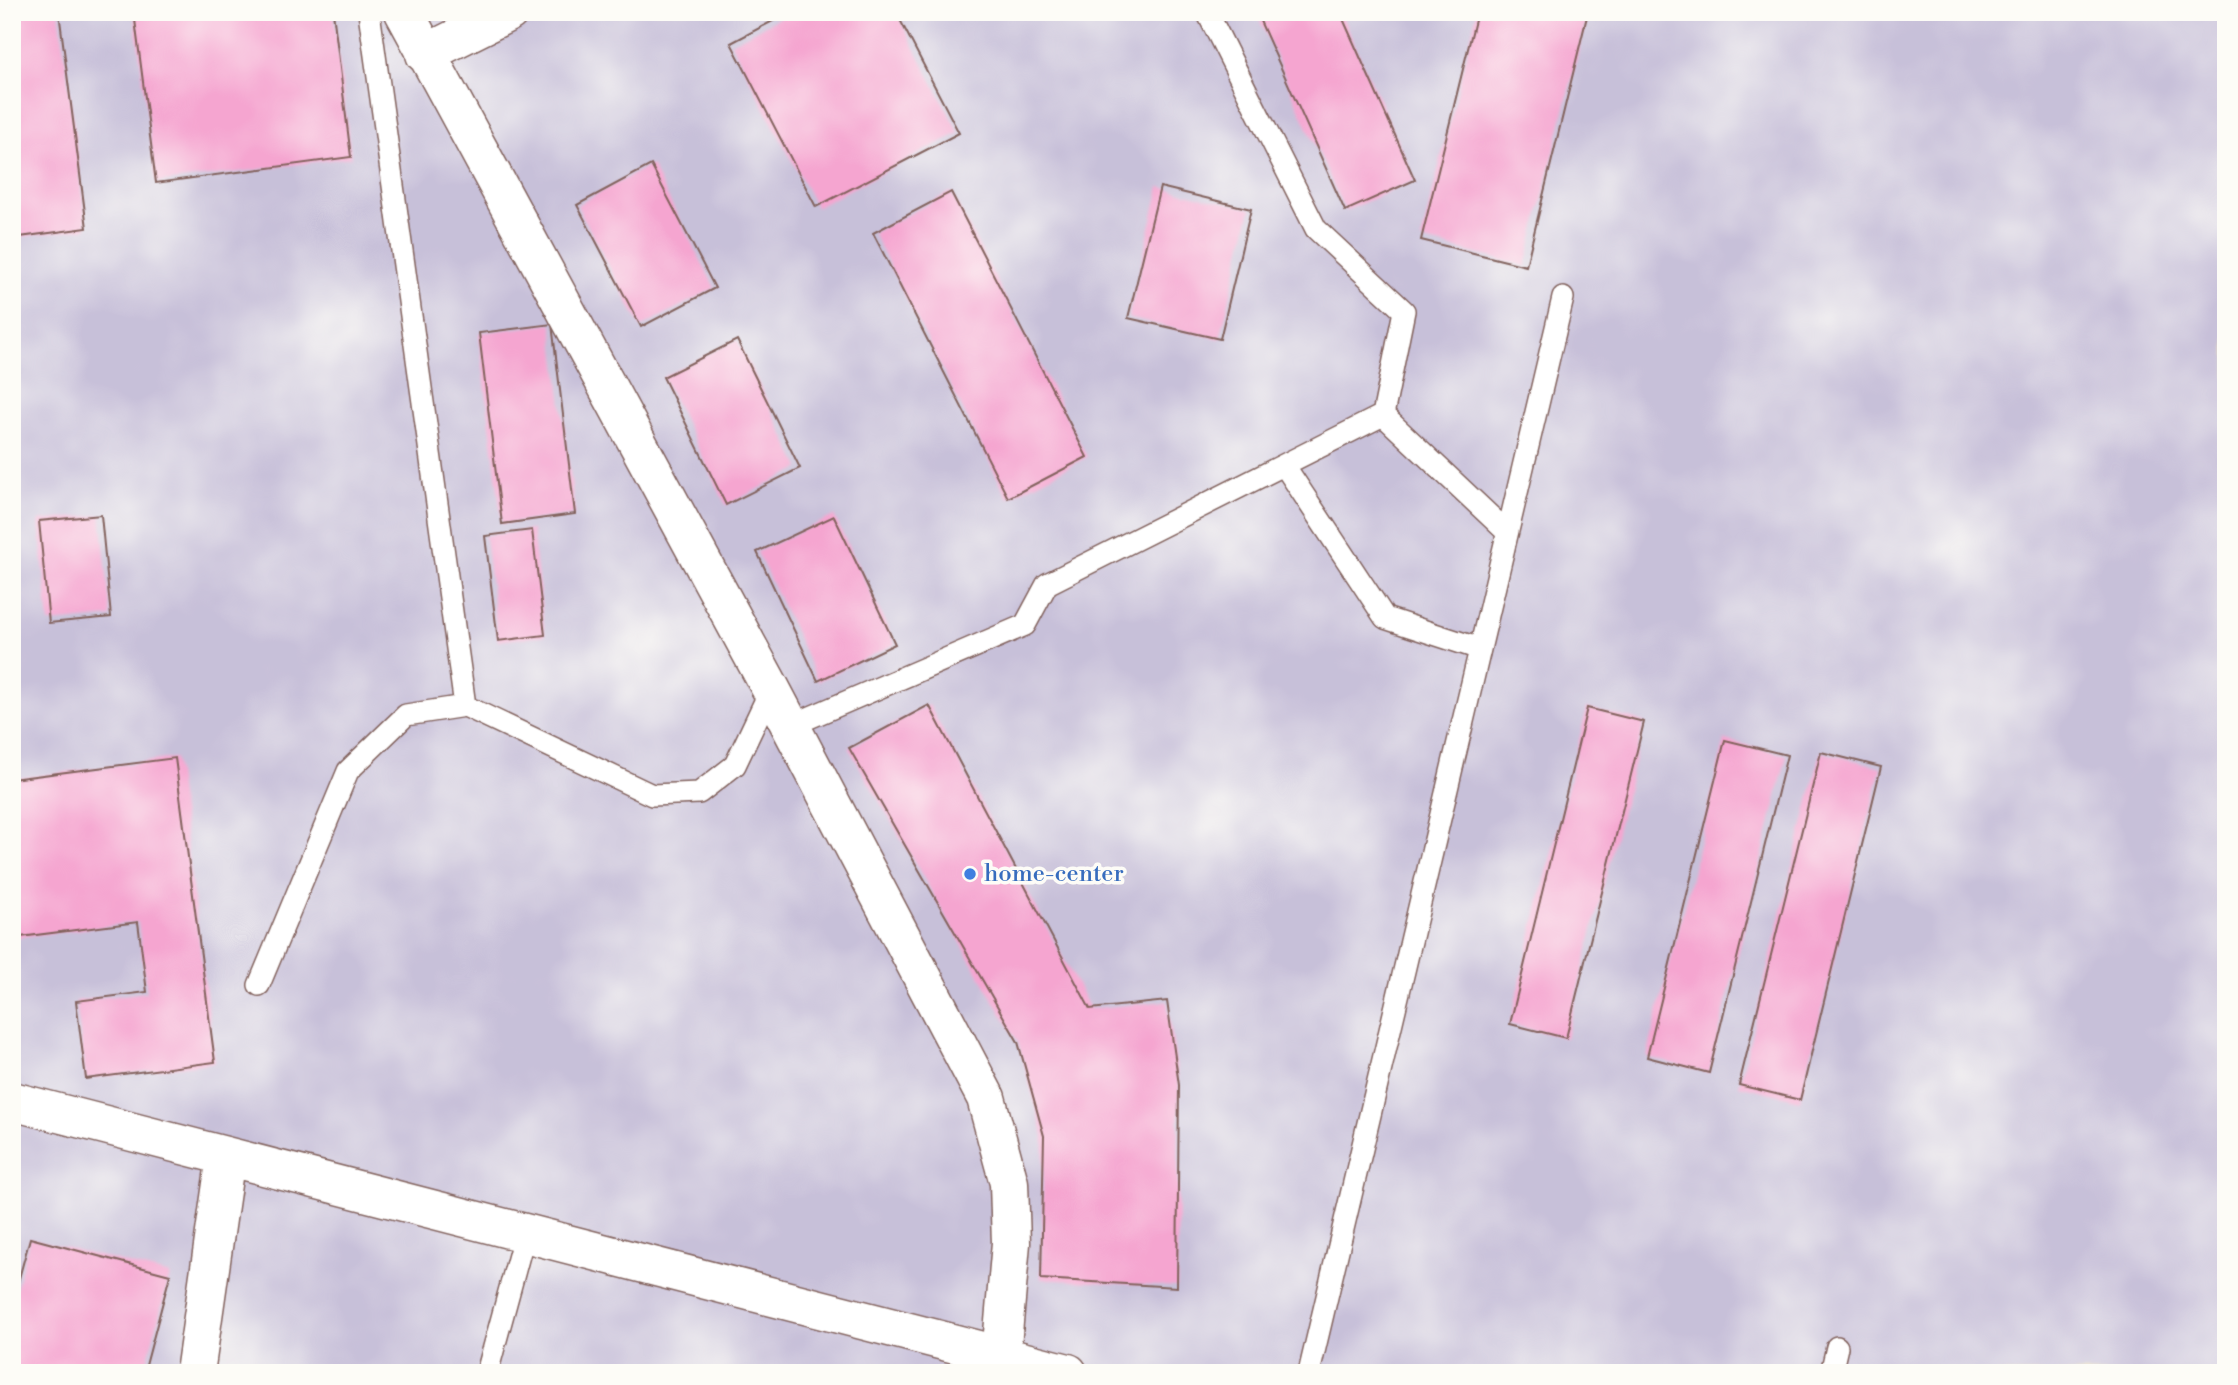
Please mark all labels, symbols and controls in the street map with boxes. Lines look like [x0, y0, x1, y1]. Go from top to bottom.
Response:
place label: home-center [984, 859, 1124, 889]
marker: home-center [962, 866, 978, 882]

